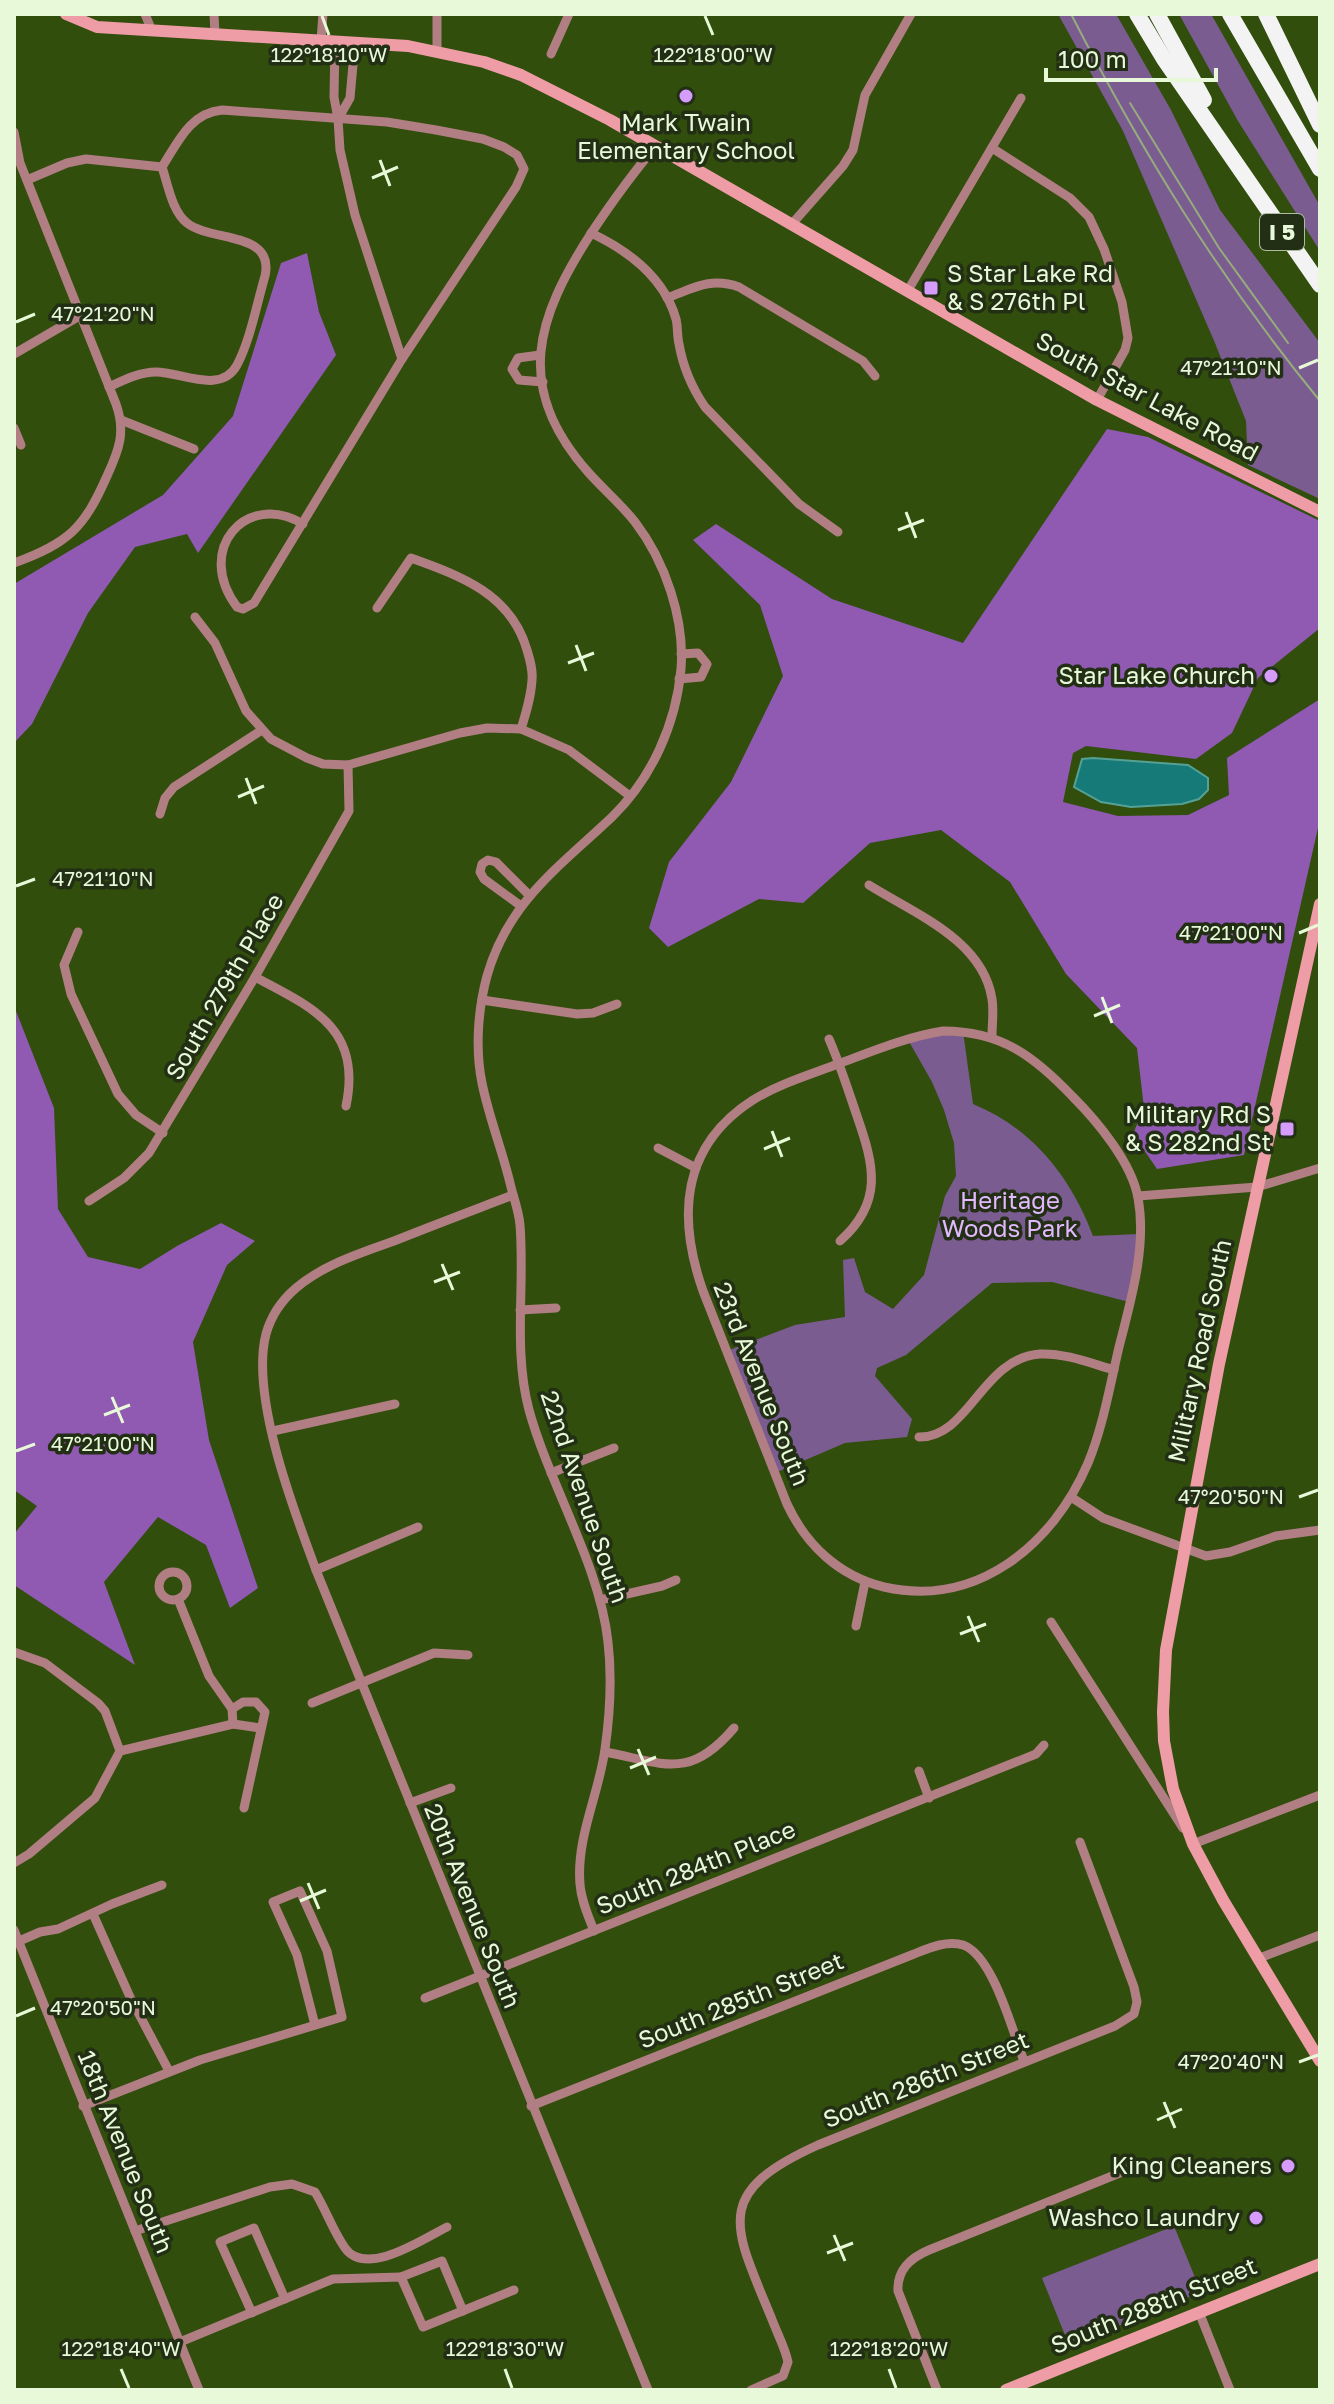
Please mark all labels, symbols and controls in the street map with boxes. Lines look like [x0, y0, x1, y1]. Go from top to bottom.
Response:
scale bar [1046, 32, 1216, 82]
text: 122°18'10"W [271, 42, 387, 66]
text: 122°18'00"W [653, 42, 773, 66]
text: 100 m [1058, 44, 1127, 73]
marker: Mark Twain Elementary School [677, 87, 695, 105]
place label: Mark Twain Elementary School [577, 107, 795, 164]
road number: I 5 [1260, 214, 1304, 250]
place label: S Star Lake Rd & S 276th Pl [947, 258, 1113, 315]
marker: S Star Lake Rd & S 276th Pl [922, 279, 940, 297]
text: 47°21'20"N [51, 301, 155, 325]
street label: South Star Lake Road [1032, 325, 1264, 467]
text: 47°21'10"N [1180, 355, 1282, 379]
place label: Star Lake Church [1059, 660, 1255, 689]
marker: Star Lake Church [1262, 667, 1280, 685]
text: 47°21'10"N [52, 866, 154, 890]
street label: South 279th Place [159, 888, 289, 1084]
text: 47°21'00"N [1179, 920, 1283, 944]
place label: Military Rd S & S 282nd St [1125, 1099, 1271, 1156]
marker: Military Rd S & S 282nd St [1278, 1120, 1296, 1138]
park label: Heritage Woods Park [942, 1185, 1078, 1242]
street label: Military Road South [1161, 1237, 1236, 1465]
street label: 23rd Avenue South [708, 1277, 817, 1490]
street label: 22nd Avenue South [535, 1386, 635, 1607]
text: 47°21'00"N [51, 1431, 155, 1455]
text: 47°20'50"N [1178, 1484, 1284, 1508]
street label: 20th Avenue South [419, 1799, 528, 2012]
street label: South 284th Place [592, 1813, 799, 1920]
street label: South 285th Street [634, 1945, 847, 2054]
text: 47°20'50"N [50, 1995, 156, 2019]
street label: South 286th Street [818, 2024, 1032, 2133]
street label: 18th Avenue South [72, 2046, 180, 2257]
text: 47°20'40"N [1178, 2049, 1284, 2073]
place label: King Cleaners [1111, 2150, 1272, 2179]
marker: King Cleaners [1279, 2157, 1297, 2175]
place label: Washco Laundry [1048, 2202, 1240, 2231]
marker: Washco Laundry [1247, 2209, 1265, 2227]
street label: South 288th Street [1046, 2250, 1261, 2359]
text: 122°18'40"W [62, 2336, 181, 2360]
text: 122°18'30"W [446, 2336, 564, 2360]
text: 122°18'20"W [830, 2336, 948, 2360]

